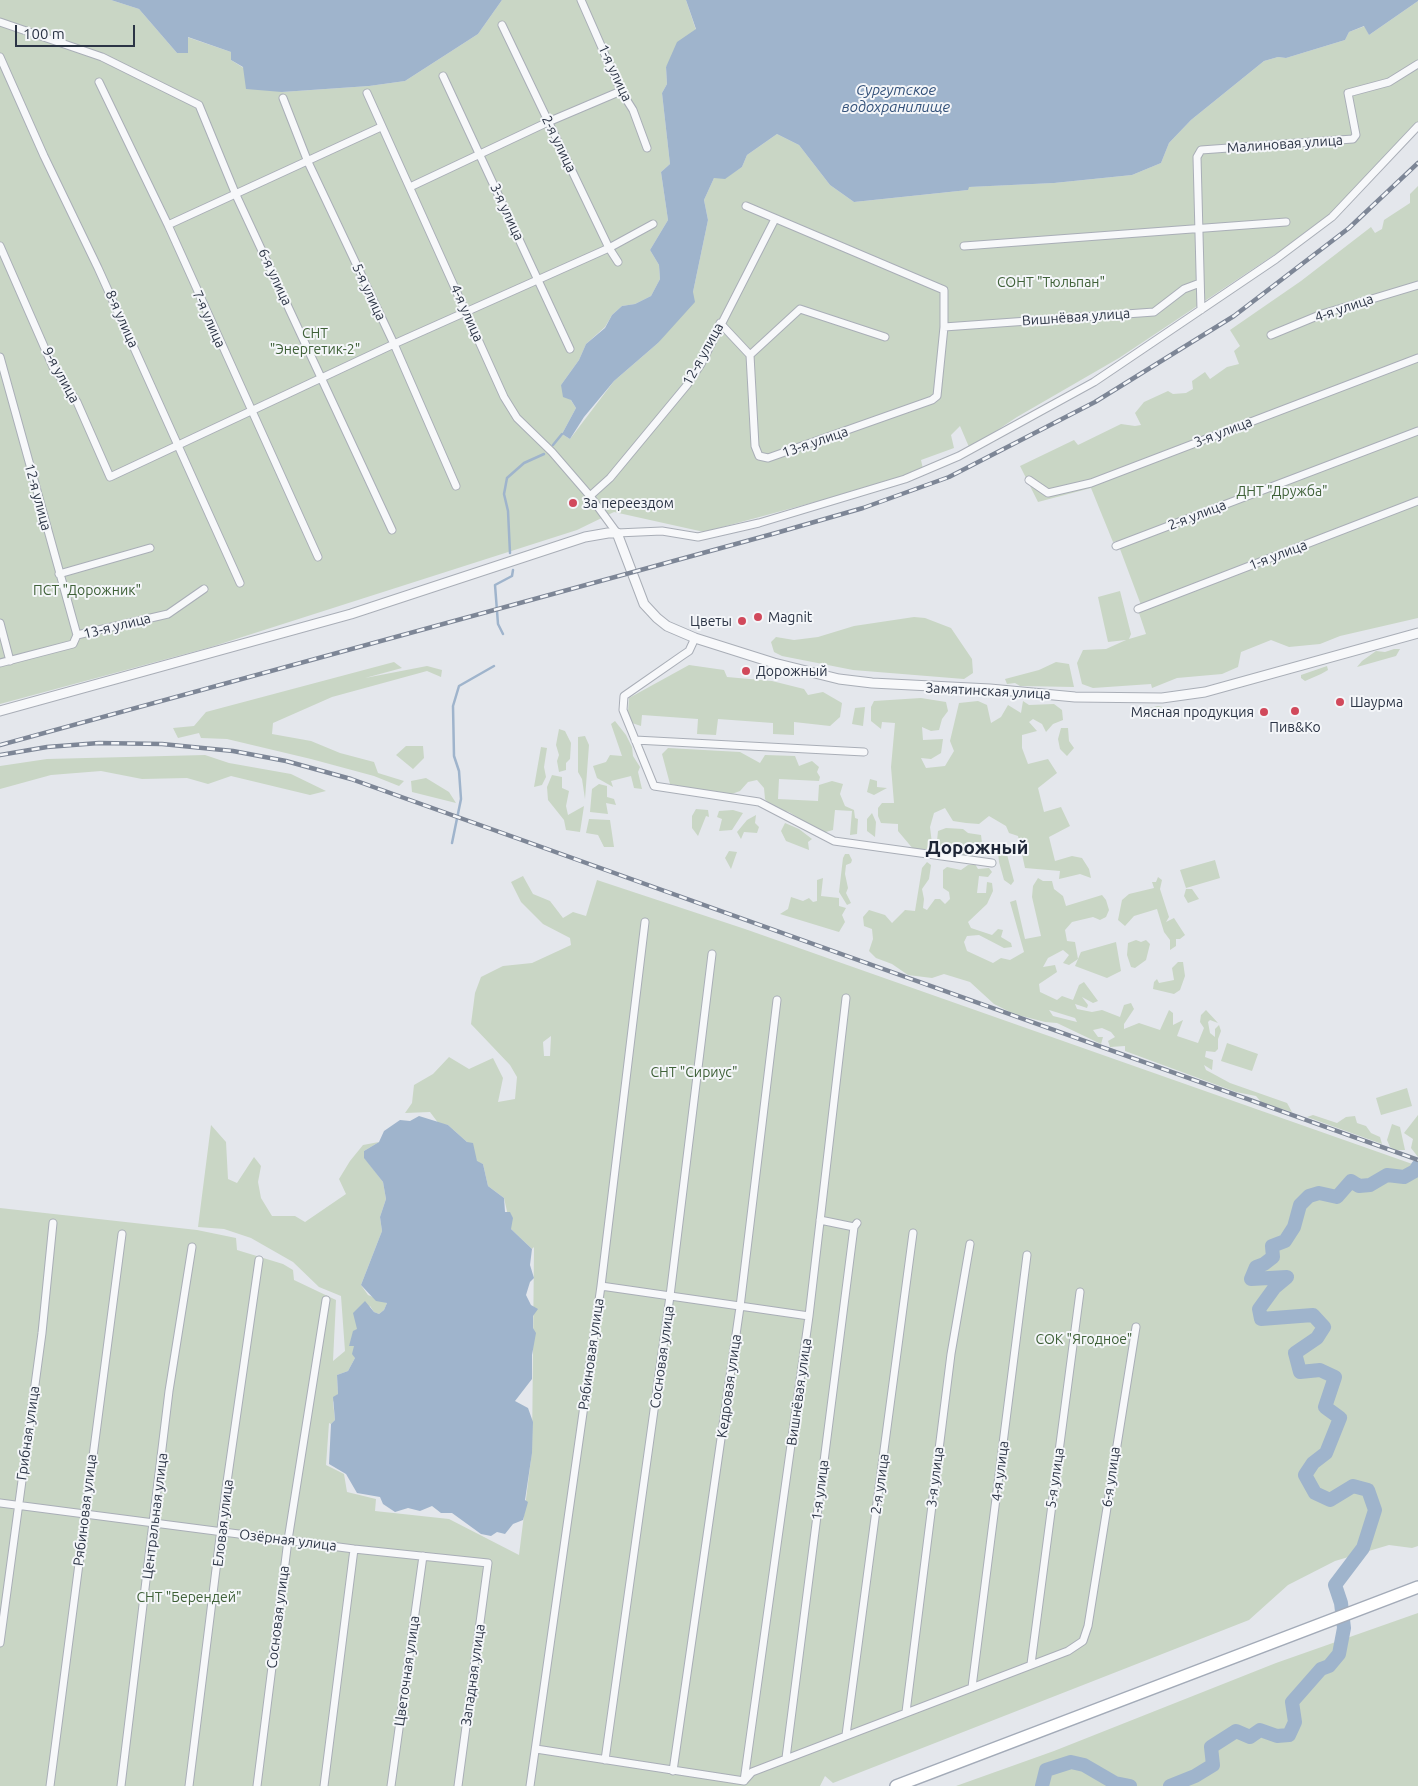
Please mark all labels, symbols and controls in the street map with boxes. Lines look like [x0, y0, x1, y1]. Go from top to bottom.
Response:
scale bar [18, 15, 138, 47]
text: 100 m [23, 25, 65, 42]
street label: 1-я улица [594, 42, 636, 104]
water label: Сургутское водохранилище [842, 81, 950, 116]
street label: 2-я улица [538, 113, 580, 175]
street label: Малиновая улица [1226, 132, 1344, 156]
street label: 3-я улица [486, 181, 528, 243]
street label: 6-я улица [254, 246, 296, 308]
street label: 5-я улица [348, 261, 390, 323]
park label: СОНТ "Тюльпан" [997, 274, 1105, 290]
street label: 4-я улица [447, 282, 487, 344]
street label: 8-я улица [102, 288, 142, 350]
street label: 7-я улица [189, 288, 229, 350]
street label: 4-я улица [1312, 290, 1376, 326]
street label: Вишнёвая улица [1021, 305, 1131, 329]
street label: 12-я улица [679, 320, 727, 388]
park label: СHТ "Энергетик-2" [270, 325, 360, 358]
street label: 9-я улица [39, 344, 83, 406]
street label: 3-я улица [1192, 413, 1254, 451]
street label: 13-я улица [780, 423, 850, 461]
street label: 12-я улица [21, 462, 55, 532]
park label: ДНТ "Дружба" [1236, 483, 1328, 499]
place label: За переездом [583, 495, 674, 511]
street label: 2-я улица [1166, 496, 1228, 534]
marker: За переездом [567, 497, 579, 509]
street label: 1-я улица [1247, 536, 1309, 574]
park label: ПСТ "Дорожник" [33, 582, 141, 598]
place label: Magnit [768, 609, 812, 625]
street label: 13-я улица [82, 610, 152, 642]
marker: Magnit [752, 611, 764, 623]
place label: Цветы [690, 613, 732, 629]
marker: Цветы [736, 615, 748, 627]
place label: Дорожный [756, 663, 827, 679]
marker: Дорожный [740, 665, 752, 677]
street label: Замятинская улица [925, 679, 1051, 703]
place label: Шаурма [1350, 694, 1403, 710]
marker: Шаурма [1334, 696, 1346, 708]
place label: Мясная продукция [1131, 704, 1254, 720]
marker: Пив&Ко [1289, 705, 1301, 717]
marker: Мясная продукция [1258, 706, 1270, 718]
place label: Пив&Ко [1269, 719, 1321, 735]
district label: Дорожный [926, 837, 1028, 859]
park label: СНТ "Сириус" [651, 1064, 737, 1080]
street label: Рябиновая улица [575, 1297, 607, 1411]
street label: Сосновая улица [646, 1305, 678, 1409]
park label: СОК "Ягодное" [1036, 1331, 1132, 1347]
street label: Кедровая улица [713, 1333, 745, 1439]
street label: Вишнёвая улица [783, 1337, 815, 1447]
street label: Грибная улица [13, 1385, 43, 1481]
street label: 4-я улица [988, 1440, 1012, 1502]
street label: 3-я улица [923, 1446, 947, 1508]
street label: 6-я улица [1098, 1446, 1124, 1508]
street label: 5-я улица [1042, 1447, 1068, 1509]
street label: Центральная улица [139, 1452, 171, 1580]
street label: Рябиновая улица [70, 1453, 100, 1567]
street label: 2-я улица [867, 1453, 893, 1515]
street label: 1-я улица [808, 1459, 832, 1521]
street label: Еловая улица [209, 1478, 237, 1568]
street label: Озёрная улица [238, 1526, 338, 1554]
street label: Сосновая улица [263, 1565, 293, 1669]
park label: СНТ "Берендей" [136, 1589, 242, 1605]
street label: Цветочная улица [391, 1615, 423, 1727]
street label: Западная улица [458, 1623, 488, 1727]

